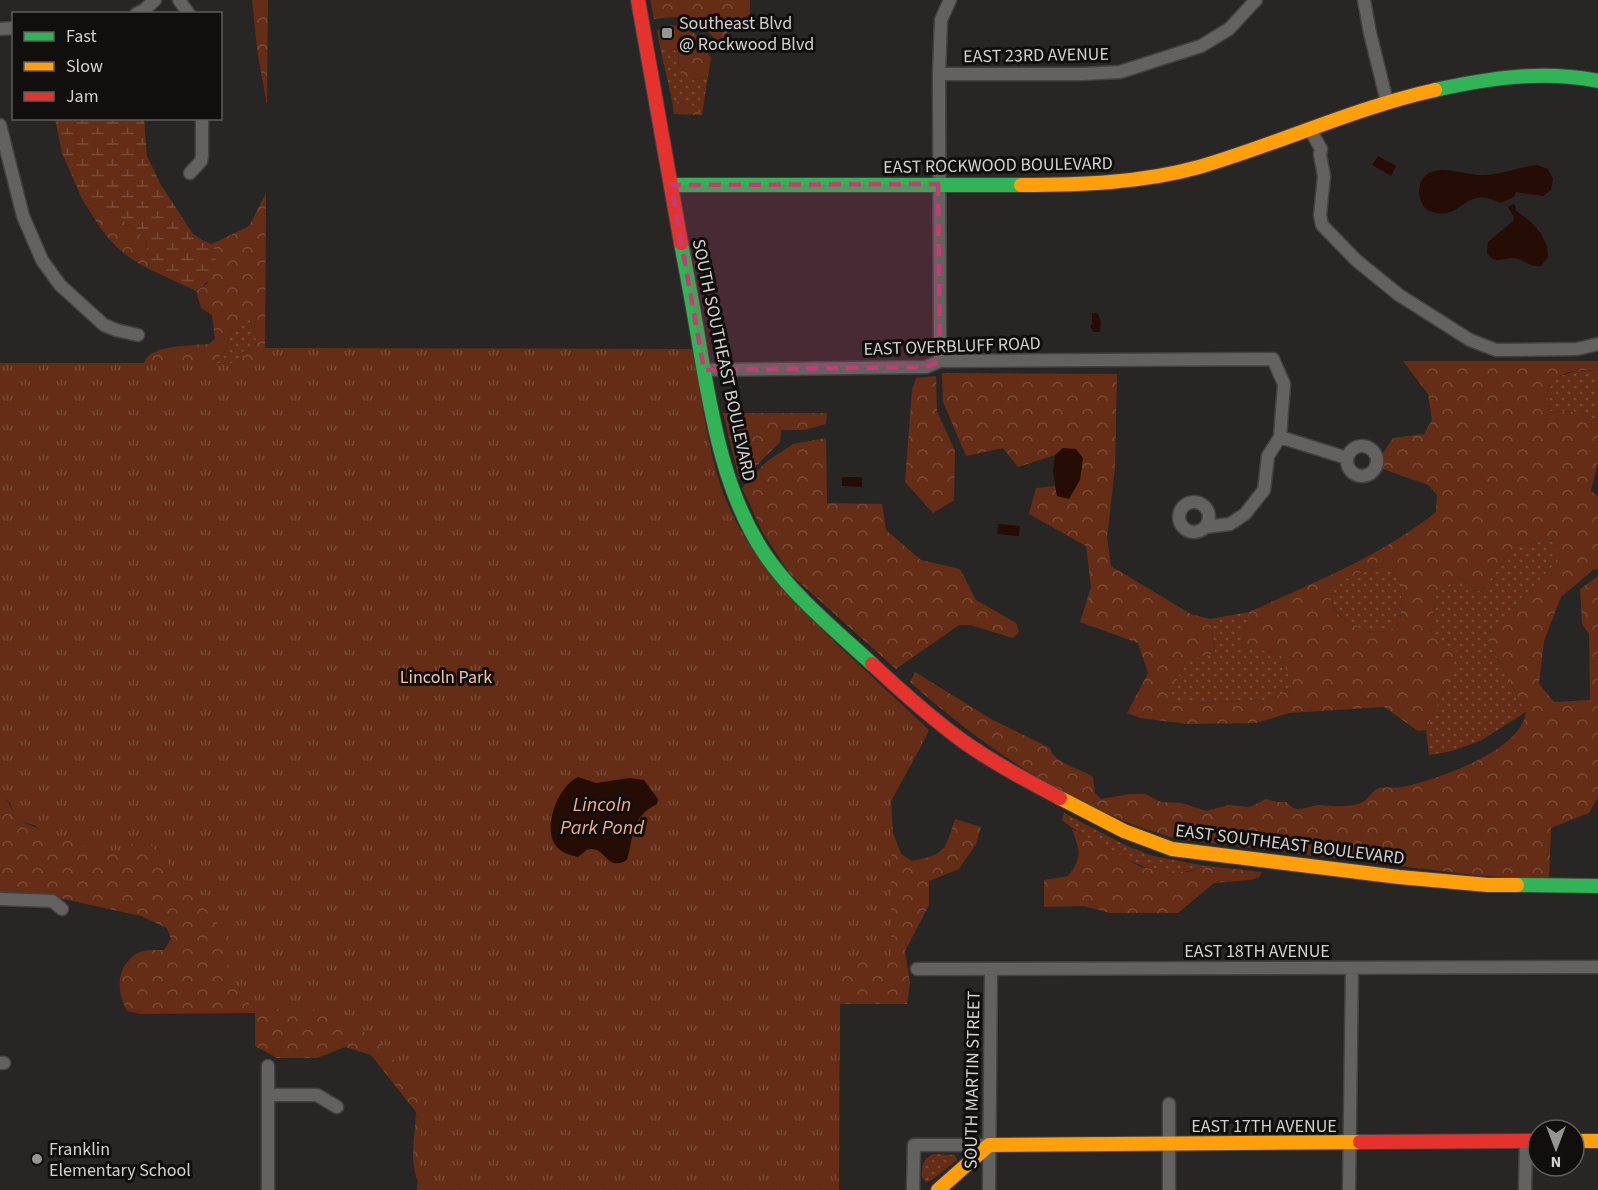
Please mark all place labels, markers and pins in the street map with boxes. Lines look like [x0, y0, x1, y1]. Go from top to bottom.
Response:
place label: Southeast Blvd @ Rockwood Blvd [679, 11, 814, 57]
marker: Southeast Blvd @ Rockwood Blvd [660, 26, 674, 40]
place label: Franklin Elementary School [49, 1137, 191, 1183]
marker: Franklin Elementary School [30, 1152, 44, 1166]

